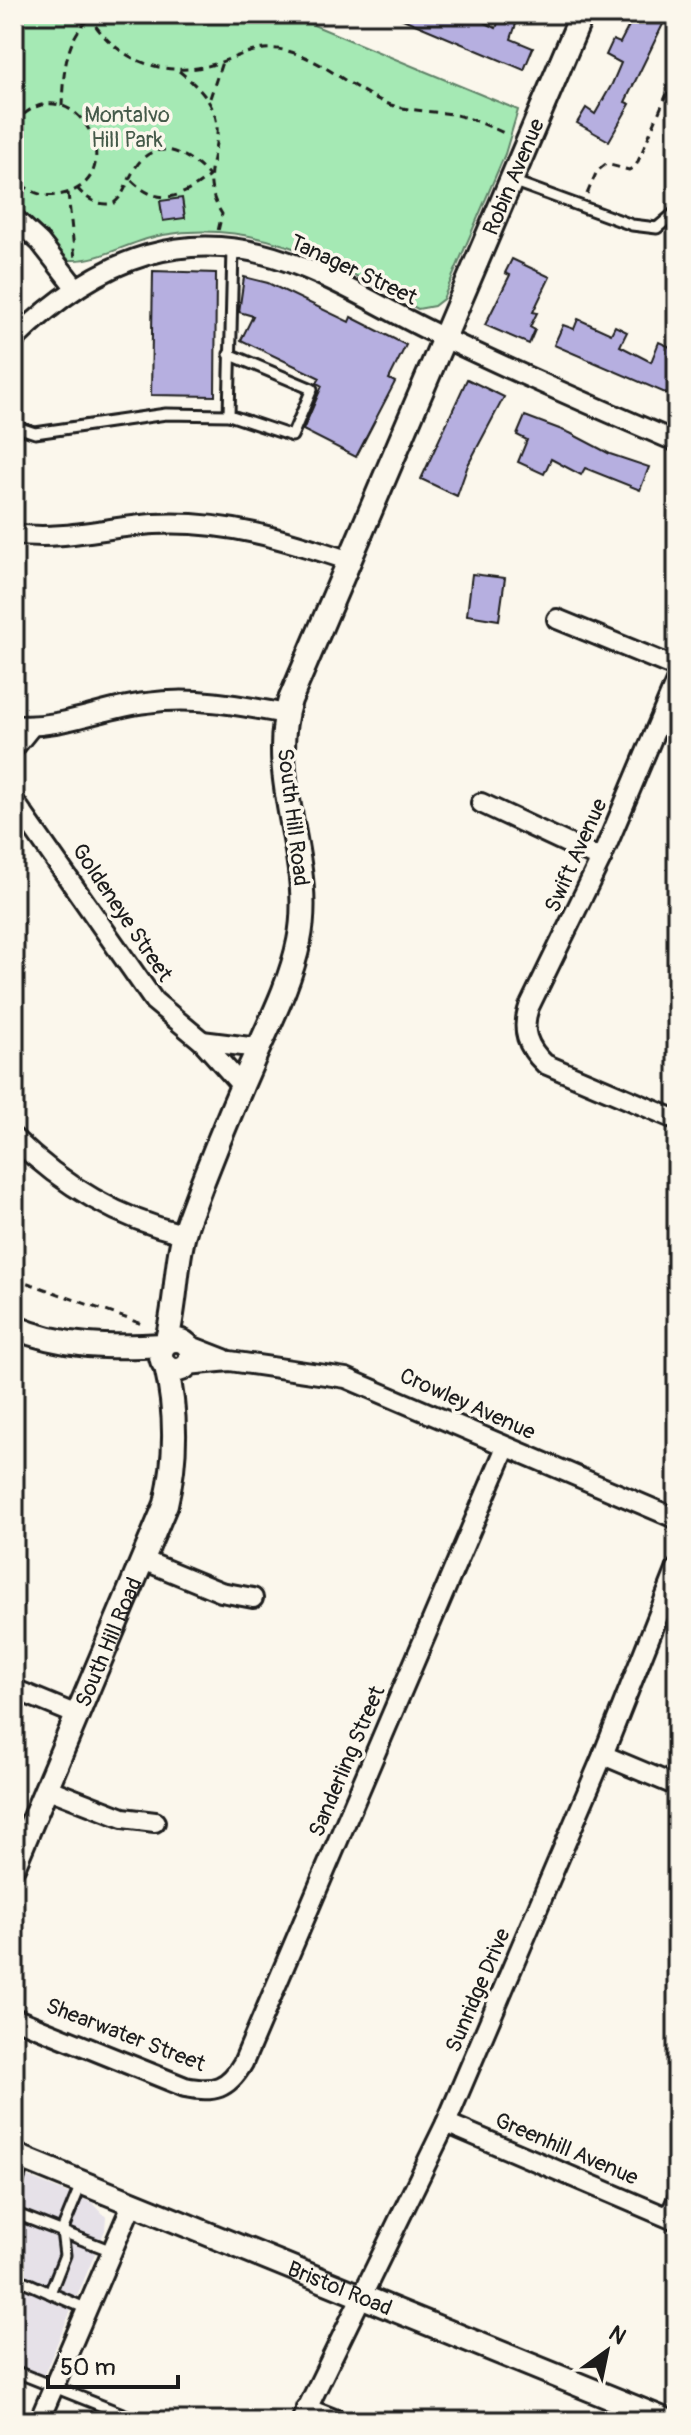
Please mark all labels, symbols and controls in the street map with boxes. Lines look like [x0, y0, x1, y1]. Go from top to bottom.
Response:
park label: Montalvo Hill Park [84, 101, 170, 154]
street label: Robin Avenue [477, 114, 551, 239]
street label: Tanager Street [285, 228, 422, 312]
street label: South Hill Road [271, 747, 315, 887]
street label: Swift Avenue [538, 794, 614, 917]
street label: Goldeneye Street [66, 838, 179, 987]
street label: Crowley Avenue [396, 1362, 540, 1446]
street label: South Hill Road [69, 1573, 149, 1712]
street label: Sanderling Street [302, 1681, 391, 1841]
street label: Sunridge Drive [439, 1924, 517, 2057]
street label: Shearwater Street [42, 1992, 209, 2078]
street label: Greenhill Avenue [491, 2106, 643, 2192]
street label: Bristol Road [283, 2255, 396, 2322]
north arrow [567, 2311, 647, 2391]
text: N [603, 2319, 631, 2351]
scale bar [48, 2339, 178, 2389]
text: 50 m [60, 2353, 116, 2382]

